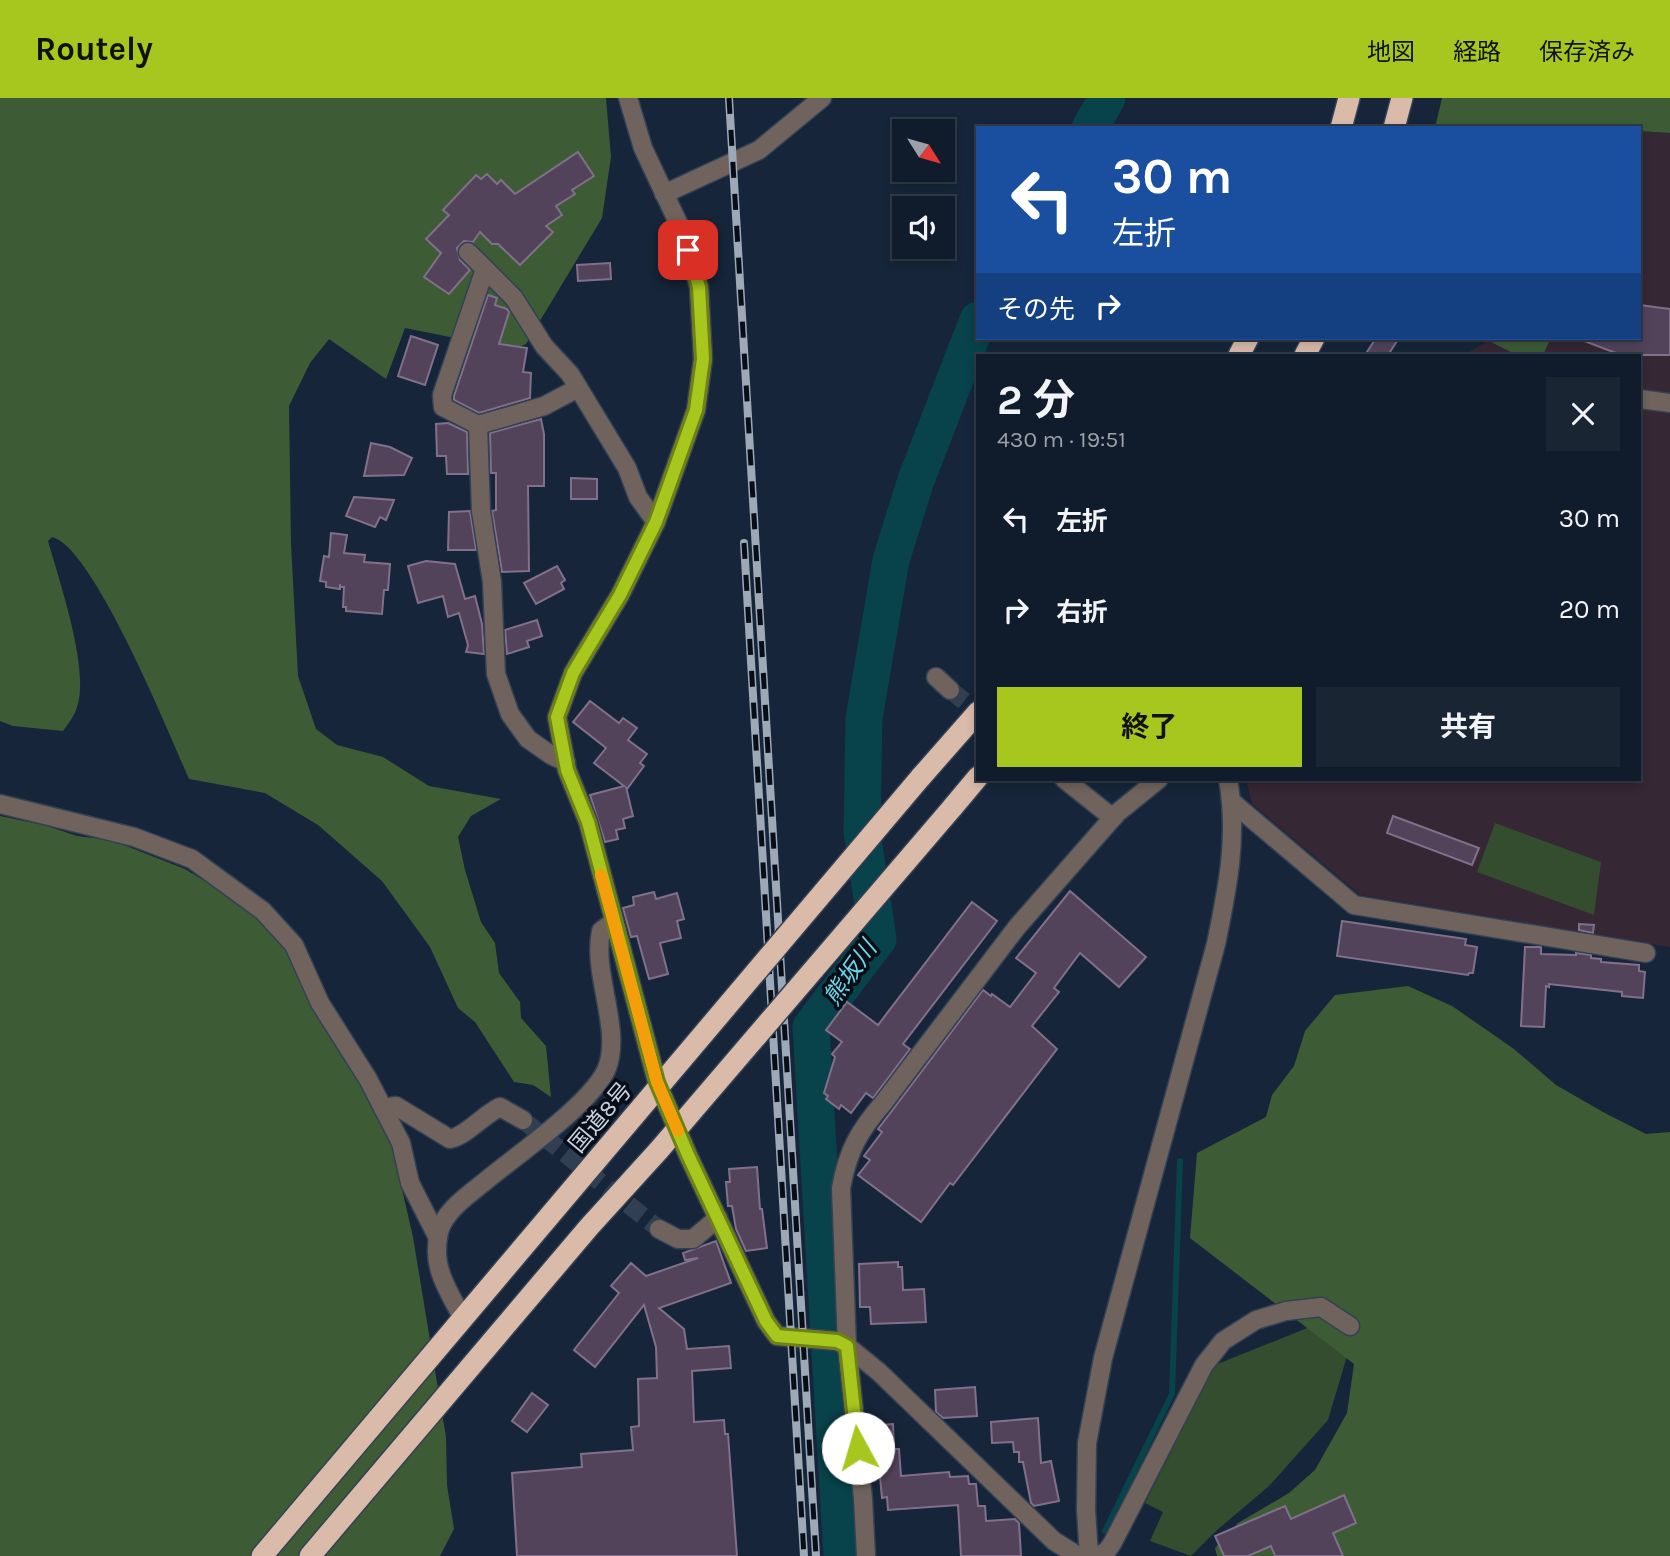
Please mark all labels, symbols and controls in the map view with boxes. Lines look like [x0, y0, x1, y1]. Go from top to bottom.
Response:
text: Routely [35, 30, 153, 68]
text: 地図 [1367, 38, 1415, 66]
text: 経路 [1453, 38, 1501, 66]
text: 保存済み [1539, 38, 1635, 66]
north arrow [892, 119, 956, 182]
map controls [892, 119, 955, 259]
text: 30 m [1112, 148, 1232, 205]
icon: left [997, 154, 1088, 245]
button: sound [892, 196, 955, 259]
text: 左折 [1112, 215, 1176, 252]
pin [658, 220, 718, 280]
icon: arrive [669, 231, 707, 269]
icon: right [1089, 287, 1127, 325]
text: その先 [997, 294, 1075, 325]
text: 2 分 [997, 375, 1075, 425]
button: close [1546, 377, 1620, 451]
text: 430 m · 19:51 [997, 426, 1126, 453]
icon: left [997, 500, 1035, 538]
text: 30 m [1559, 503, 1620, 534]
text: 左折 [1056, 506, 1108, 537]
icon: right [997, 591, 1035, 629]
text: 20 m [1559, 594, 1620, 625]
text: 右折 [1056, 597, 1108, 628]
button: 終了 [997, 687, 1302, 767]
button: 共有 [1316, 687, 1620, 767]
water label: 熊坂川 [818, 933, 884, 1011]
street label: 国道8号 [563, 1077, 637, 1158]
position arrow [821, 1411, 895, 1485]

